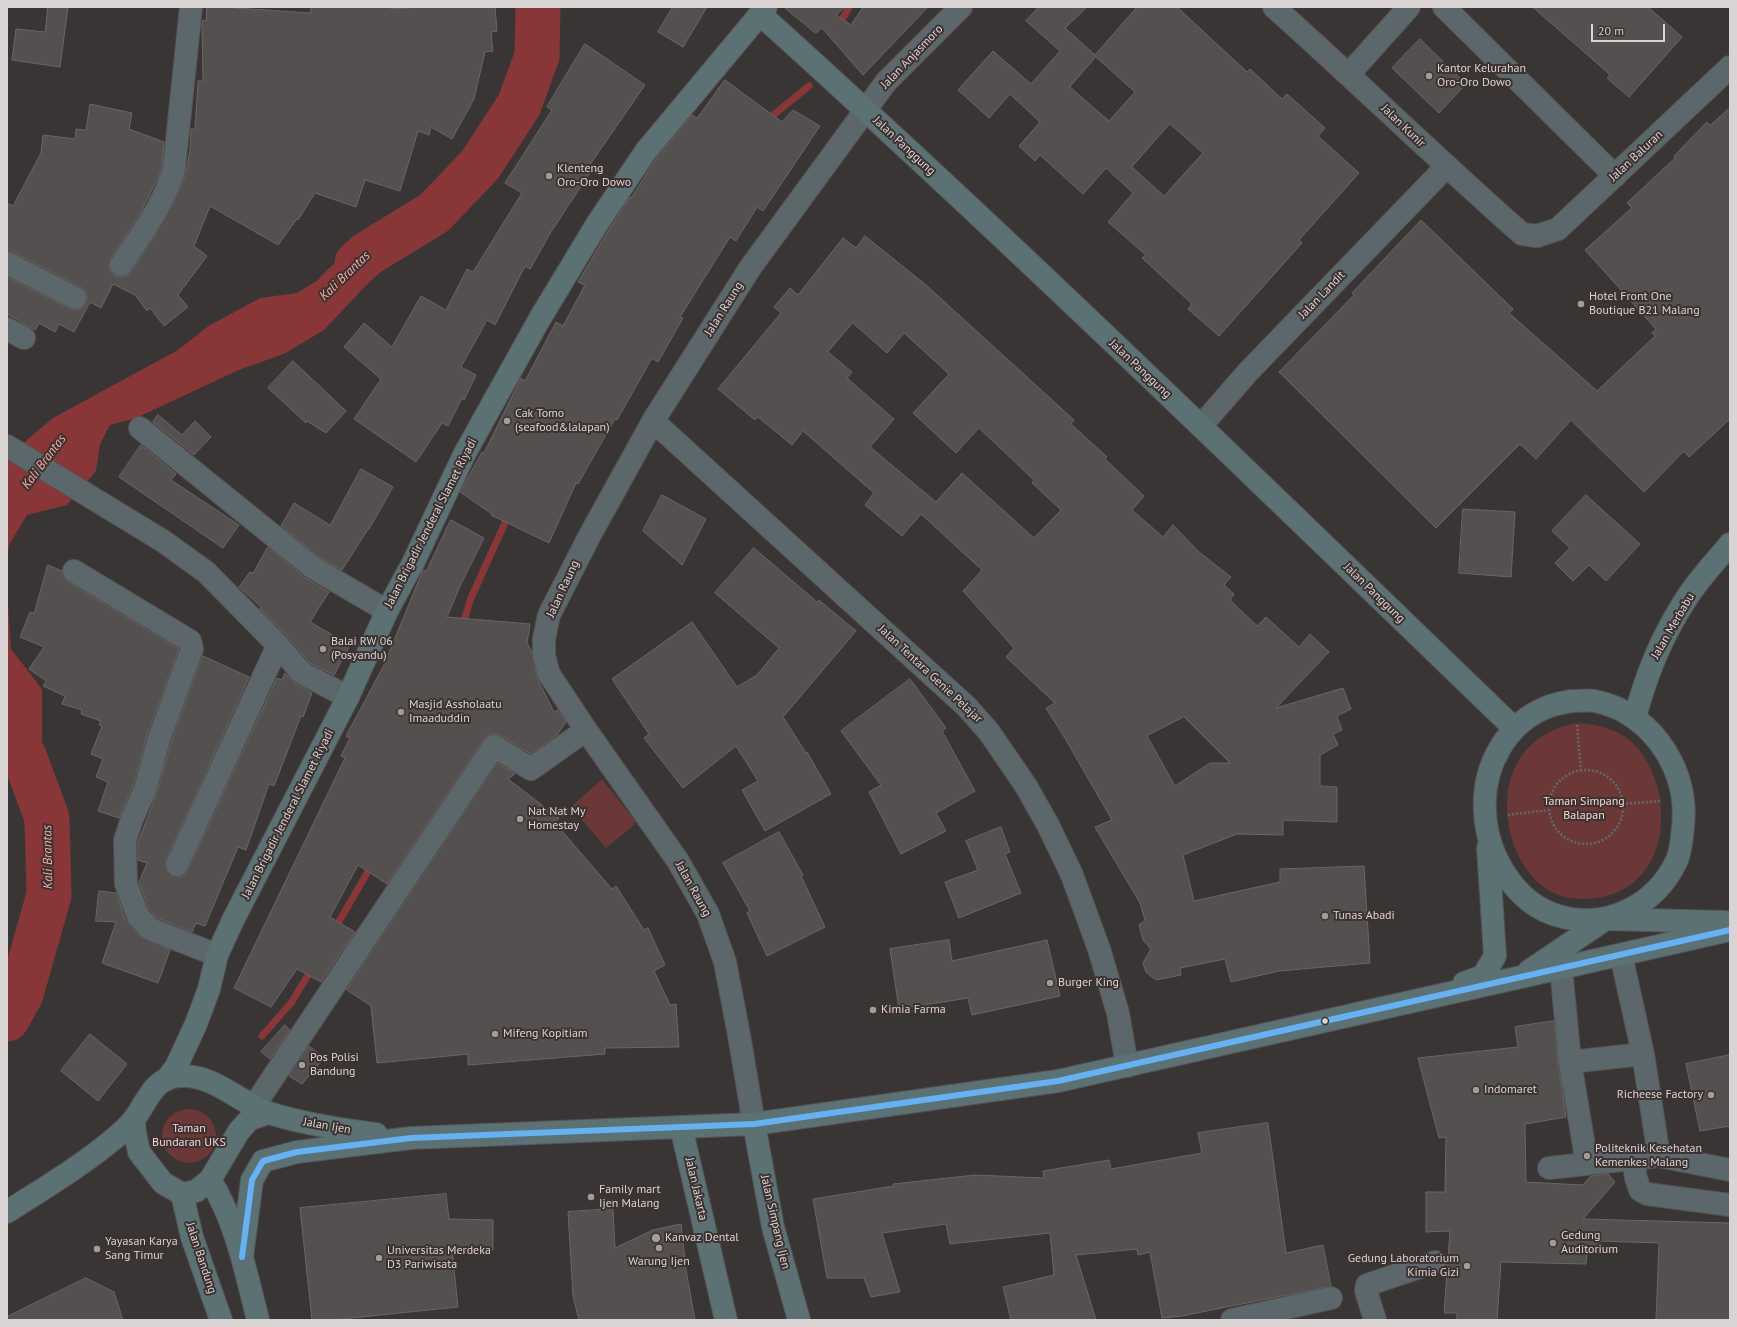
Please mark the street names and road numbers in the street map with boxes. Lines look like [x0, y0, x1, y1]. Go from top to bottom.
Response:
street label: Jalan Anjasmoro [878, 22, 946, 92]
street label: Jalan Kunir [1378, 101, 1428, 151]
street label: Jalan Panggung [870, 114, 938, 178]
street label: Jalan Baluran [1606, 127, 1666, 185]
street label: Jalan Landit [1296, 268, 1348, 322]
street label: Jalan Raung [702, 279, 746, 339]
street label: Jalan Panggung [1106, 337, 1174, 401]
street label: Jalan Brigadir Jenderal Slamet Riyadi [382, 436, 480, 610]
street label: Jalan Raung [544, 558, 582, 620]
street label: Jalan Panggung [1340, 560, 1408, 626]
street label: Jalan Merbabu [1648, 590, 1698, 662]
street label: Jalan Tentara Genie Pelajar [875, 622, 985, 726]
street label: Jalan Brigadir Jenderal Slamet Riyadi [239, 727, 337, 901]
street label: Jalan Raung [672, 859, 714, 919]
street label: Jalan Ijen [302, 1115, 352, 1137]
street label: Jalan Jakarta [682, 1156, 710, 1222]
street label: Jalan Simpang Ijen [757, 1174, 793, 1270]
street label: Jalan Bandung [183, 1221, 219, 1295]

